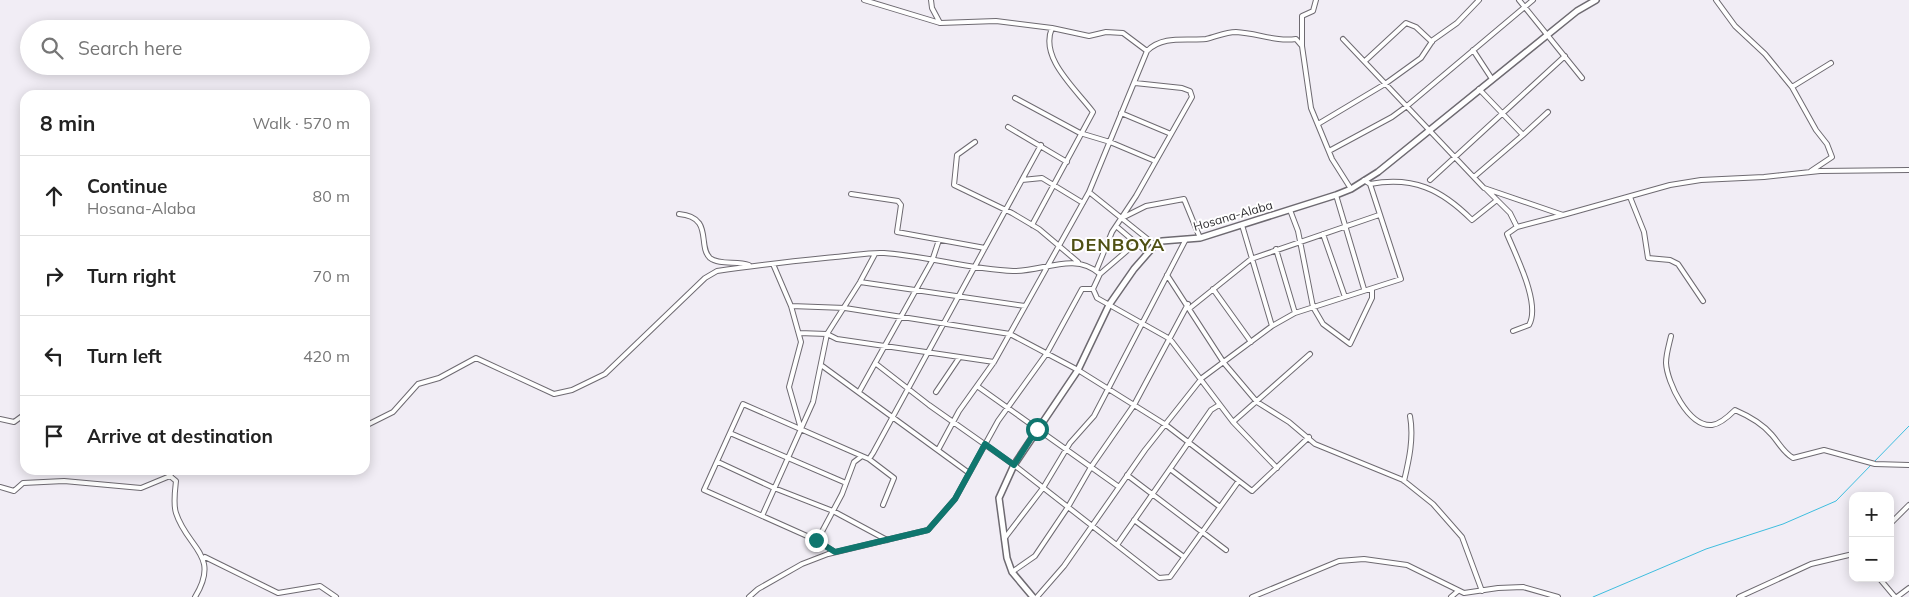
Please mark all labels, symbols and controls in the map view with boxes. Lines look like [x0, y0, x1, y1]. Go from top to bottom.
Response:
search box [20, 20, 370, 75]
icon: search [38, 34, 66, 62]
text: Search here [78, 36, 182, 60]
text: 8 min [40, 110, 95, 136]
text: Walk · 570 m [252, 113, 350, 133]
text: Continue [87, 174, 167, 198]
icon: ahead [40, 182, 68, 210]
text: 80 m [313, 186, 350, 206]
street label: Hosana-Alaba [1192, 197, 1274, 234]
text: Hosana-Alaba [87, 198, 196, 218]
district label: DENBOYA [1071, 233, 1165, 256]
icon: right [40, 262, 68, 290]
text: Turn right [87, 264, 176, 288]
text: 70 m [313, 266, 350, 286]
icon: left [40, 342, 68, 370]
text: Turn left [87, 344, 162, 368]
text: 420 m [303, 346, 350, 366]
route start [1026, 418, 1049, 441]
icon: arrive [40, 422, 68, 450]
text: Arrive at destination [87, 424, 273, 448]
map controls [1849, 492, 1894, 582]
button: + [1849, 492, 1894, 537]
route end [805, 529, 828, 552]
button: − [1849, 537, 1894, 582]

